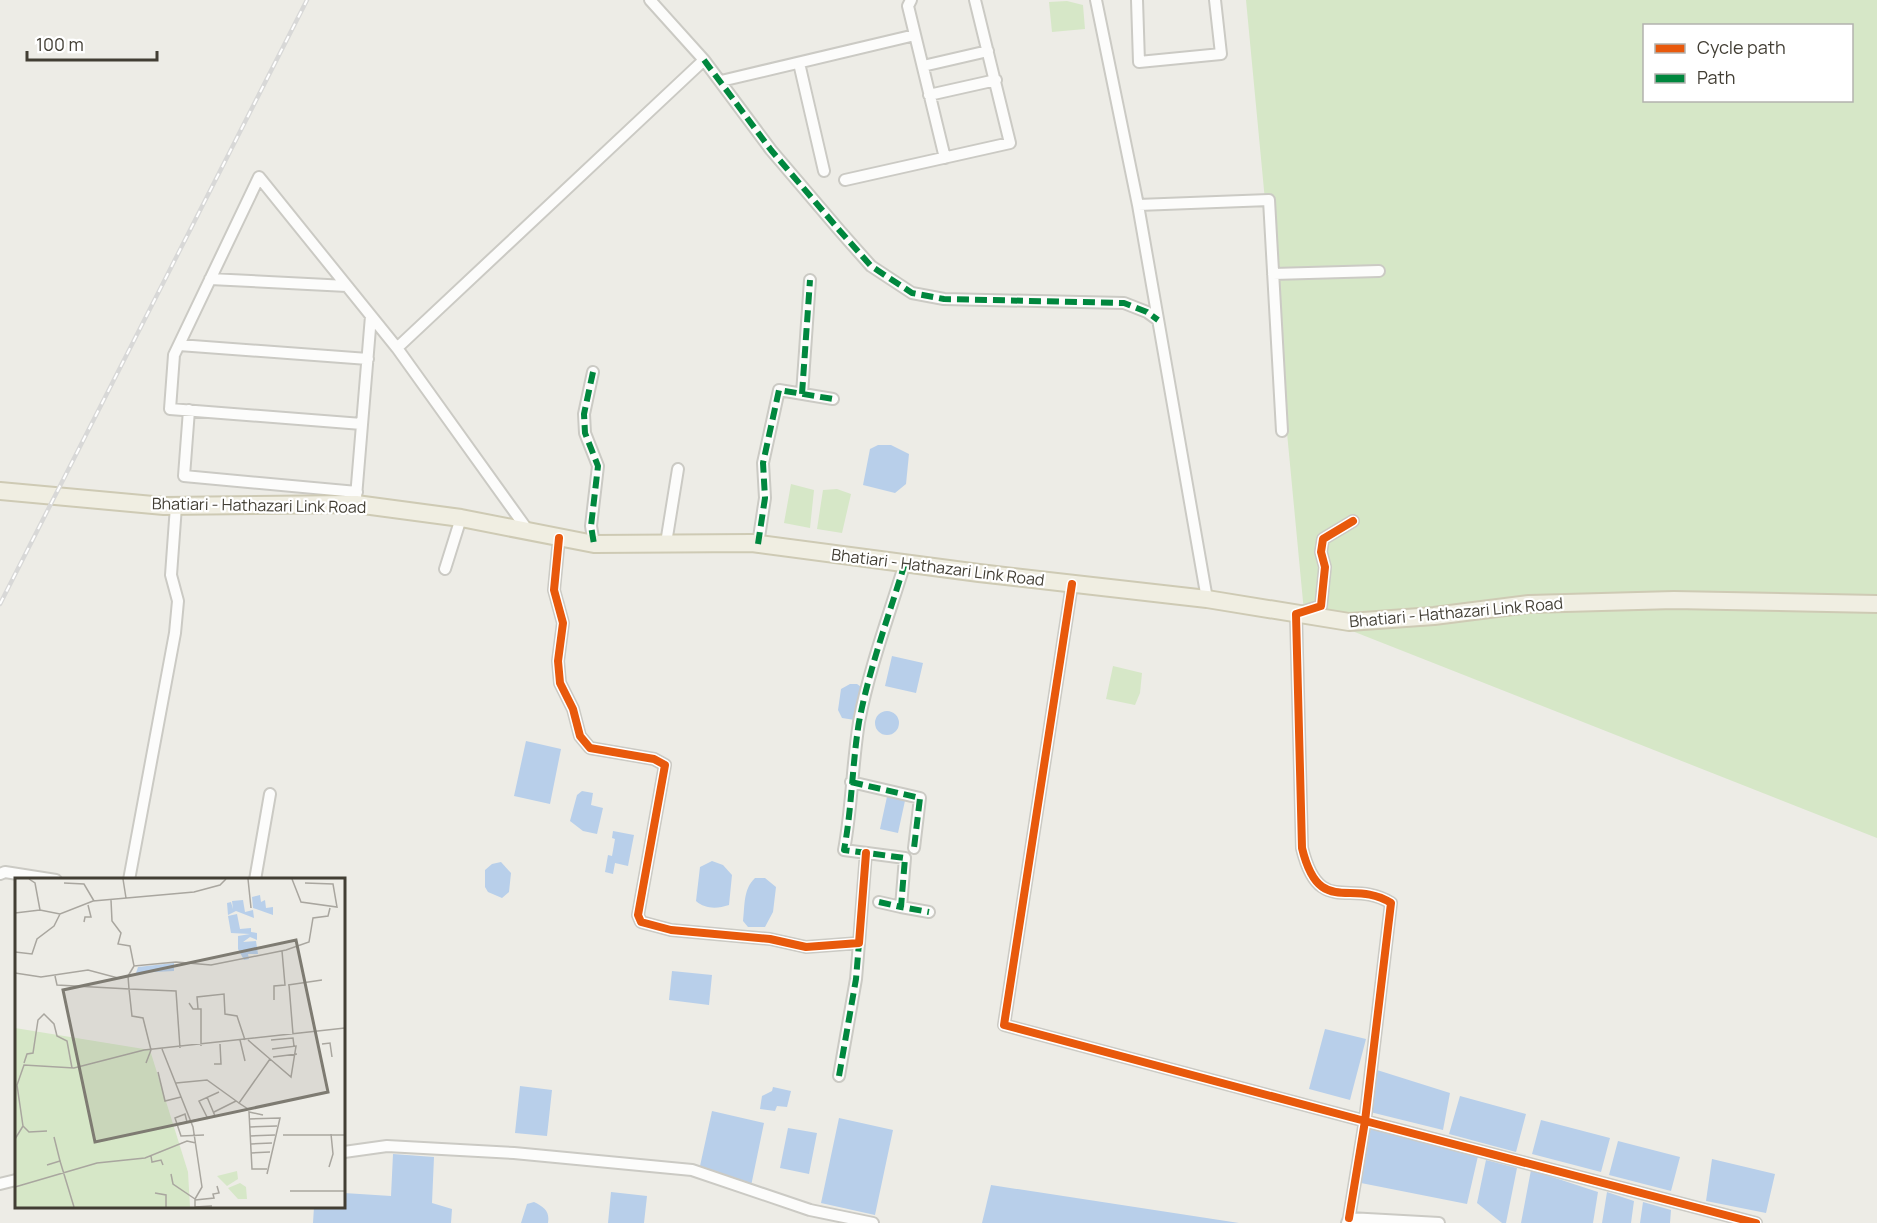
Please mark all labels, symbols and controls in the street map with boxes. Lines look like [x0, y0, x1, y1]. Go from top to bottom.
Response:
scale bar [27, 24, 158, 62]
legend [1643, 24, 1853, 102]
text: 100 m [36, 32, 84, 56]
text: Cycle path [1697, 35, 1786, 59]
text: Path [1697, 65, 1735, 89]
street label: Bhatiari - Hathazari Link Road [152, 492, 366, 518]
street label: Bhatiari - Hathazari Link Road [830, 543, 1046, 591]
street label: Bhatiari - Hathazari Link Road [1348, 592, 1564, 632]
inset map [15, 878, 345, 1208]

